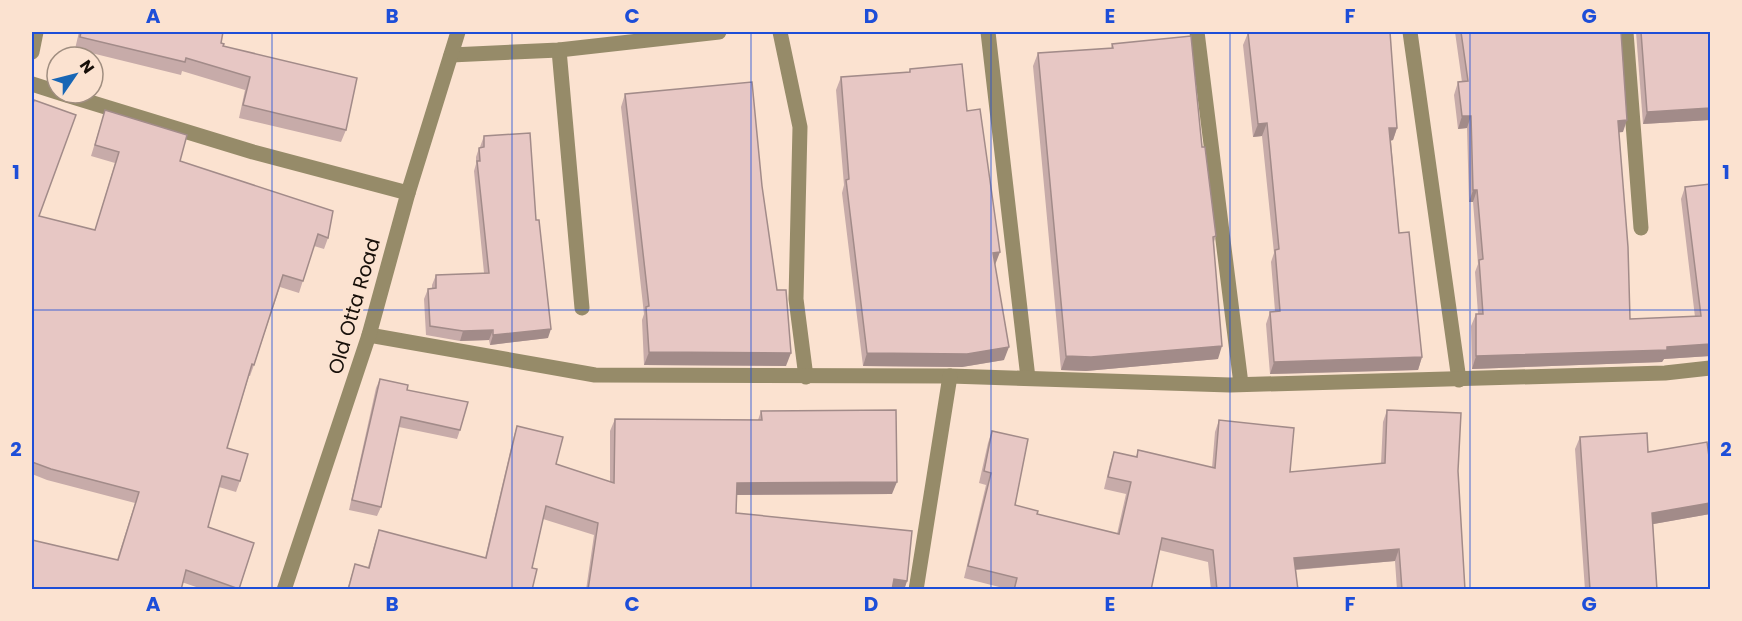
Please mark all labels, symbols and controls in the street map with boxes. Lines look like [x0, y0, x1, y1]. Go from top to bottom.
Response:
text: A [146, 2, 161, 30]
text: B [385, 2, 399, 30]
text: C [624, 2, 640, 30]
text: D [864, 2, 878, 30]
text: E [1105, 2, 1115, 30]
text: F [1345, 2, 1356, 30]
text: G [1581, 2, 1597, 30]
north arrow [45, 45, 105, 105]
text: N [74, 55, 100, 78]
text: 1 [12, 158, 20, 186]
text: 1 [1722, 158, 1730, 186]
street label: Old Otta Road [321, 235, 387, 377]
text: 2 [10, 435, 22, 463]
text: 2 [1720, 435, 1732, 463]
text: A [146, 590, 161, 618]
text: B [385, 590, 399, 618]
text: C [624, 590, 640, 618]
text: D [864, 590, 878, 618]
text: E [1105, 590, 1115, 618]
text: F [1345, 590, 1356, 618]
text: G [1581, 590, 1597, 618]

